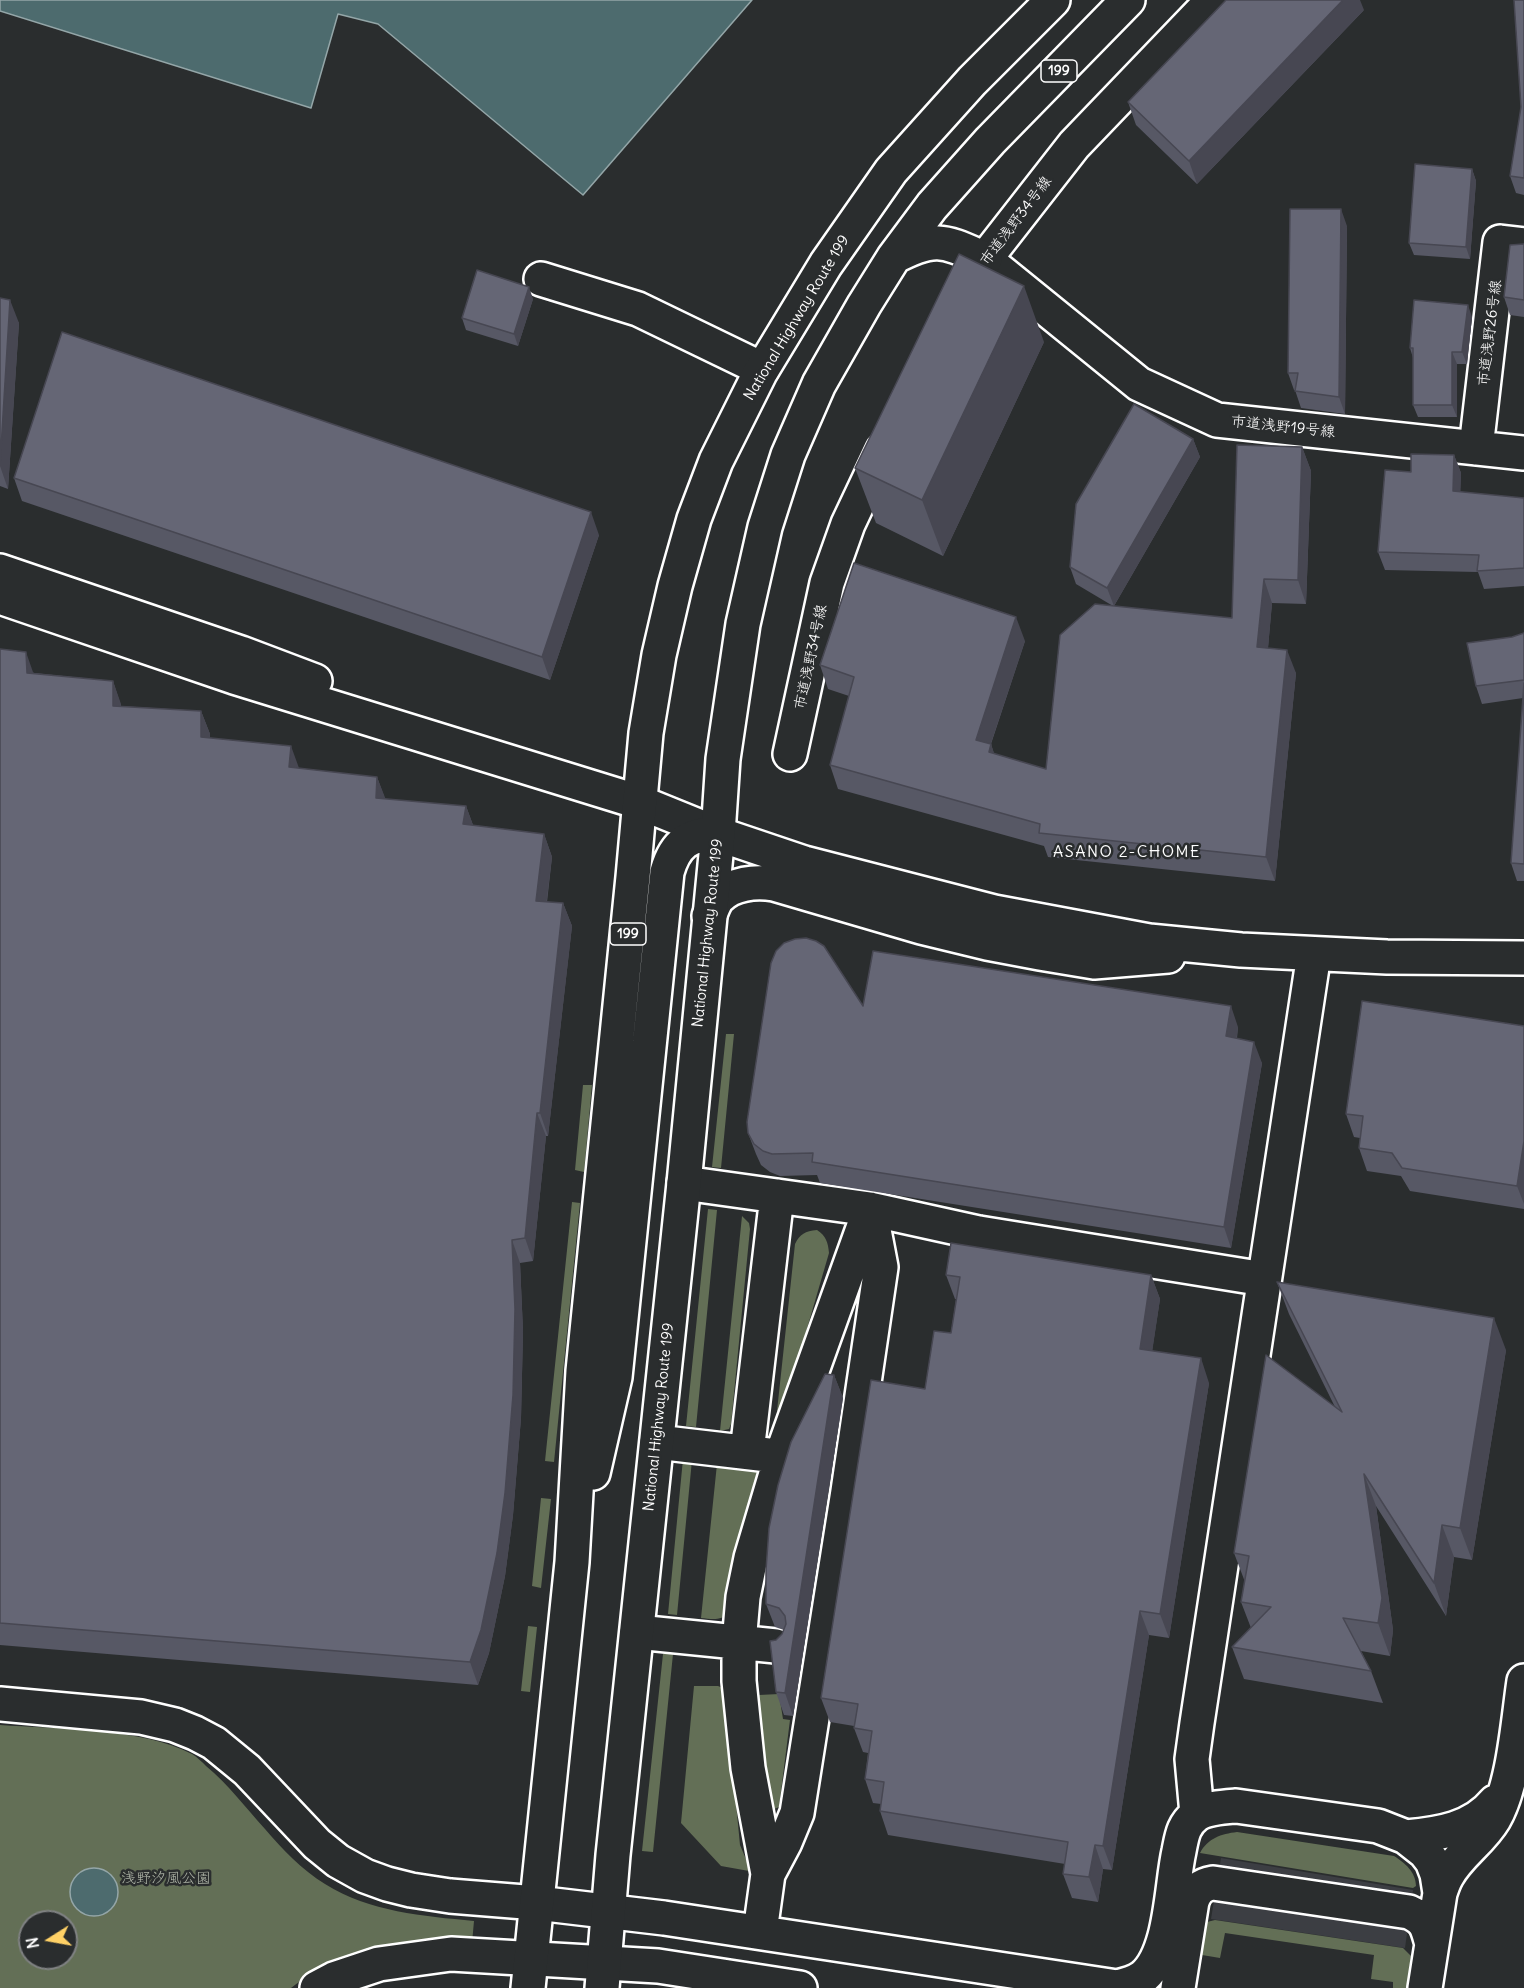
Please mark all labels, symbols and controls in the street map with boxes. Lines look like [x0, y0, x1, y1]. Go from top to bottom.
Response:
road number: 199 [1041, 60, 1077, 82]
street label: 市道浅野34号線 [977, 173, 1055, 269]
street label: National Highway Route 199 [740, 232, 854, 404]
street label: 市道浅野26号線 [1475, 279, 1505, 387]
street label: 市道浅野19号線 [1230, 413, 1336, 441]
street label: 市道浅野34号線 [791, 603, 831, 711]
street label: National Highway Route 199 [689, 838, 727, 1028]
district label: ASANO 2-CHOME [1053, 842, 1201, 862]
road number: 199 [610, 923, 646, 945]
street label: National Highway Route 199 [640, 1322, 678, 1512]
park label: 浅野汐風公園 [121, 1870, 211, 1888]
north arrow [18, 1910, 78, 1970]
text: N [21, 1936, 43, 1950]

